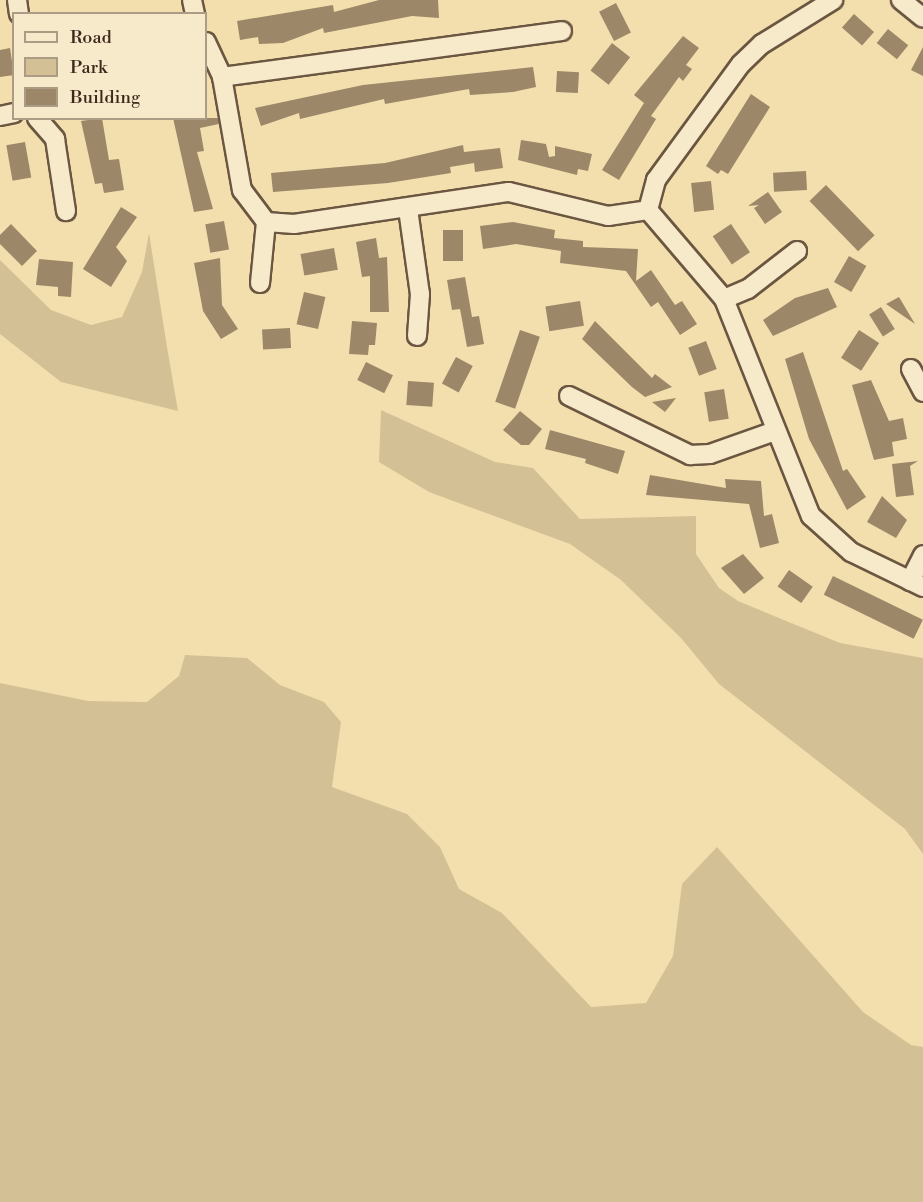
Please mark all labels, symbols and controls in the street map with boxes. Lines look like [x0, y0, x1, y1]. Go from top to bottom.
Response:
legend [12, 12, 207, 120]
text: Road [70, 26, 112, 49]
text: Park [70, 56, 107, 79]
text: Building [70, 86, 140, 109]

